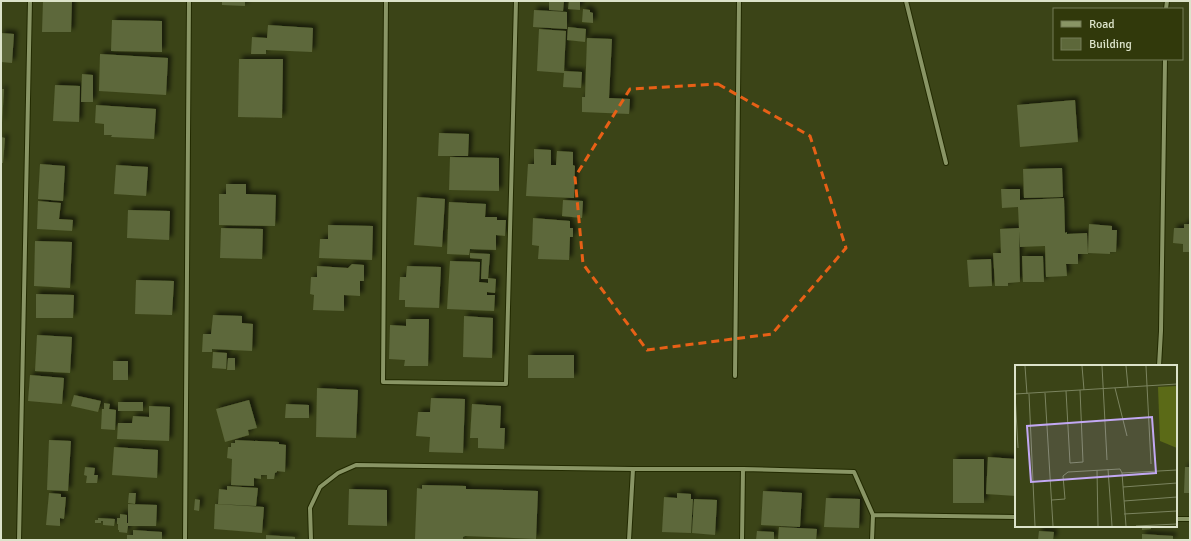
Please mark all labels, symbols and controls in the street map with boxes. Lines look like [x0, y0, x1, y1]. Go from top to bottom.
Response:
legend [1053, 8, 1183, 60]
text: Road [1089, 17, 1115, 32]
text: Building [1089, 37, 1132, 52]
inset map [1015, 365, 1177, 527]

